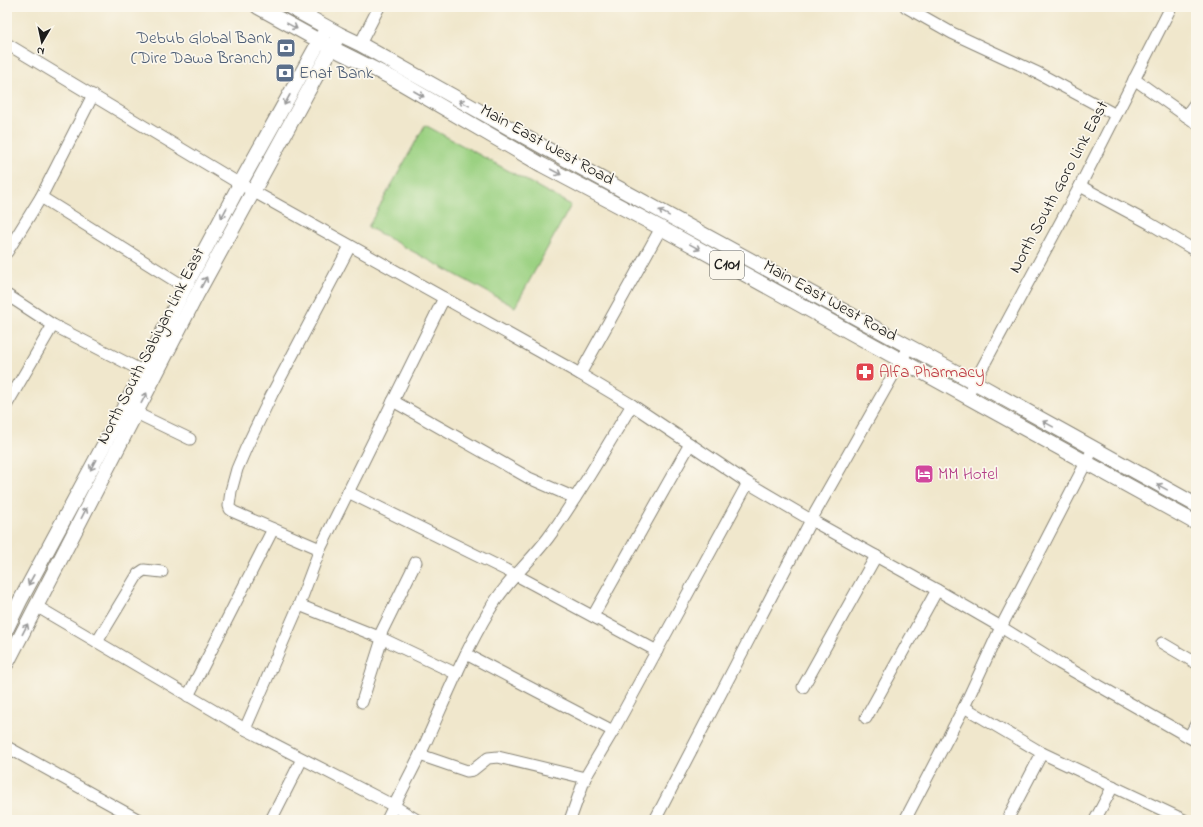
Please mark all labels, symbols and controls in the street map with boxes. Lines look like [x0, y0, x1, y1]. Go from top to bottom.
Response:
north arrow [22, 22, 62, 62]
one-way arrow [286, 22, 298, 30]
place label: Debub Global Bank (Dire Dawa Branch) [131, 26, 273, 71]
bank icon: Debub Global Bank (Dire Dawa Branch) [275, 37, 297, 59]
text: N [36, 42, 46, 59]
place label: Enat Bank [299, 61, 374, 86]
bank icon: Enat Bank [274, 62, 296, 84]
one-way arrow [413, 90, 425, 98]
one-way arrow [283, 94, 291, 106]
street label: North South Goro Link East [1003, 96, 1115, 278]
one-way arrow [459, 98, 471, 106]
street label: Main East West Road [475, 98, 619, 192]
one-way arrow [550, 169, 562, 177]
one-way arrow [220, 207, 228, 219]
one-way arrow [658, 209, 670, 216]
street label: North South Sabiyan Link East [90, 243, 213, 449]
one-way arrow [689, 244, 701, 252]
road number: C101 [710, 251, 744, 279]
street label: Main East West Road [758, 254, 902, 348]
one-way arrow [200, 276, 208, 288]
place label: Alfa Pharmacy [879, 360, 984, 386]
pharmacy icon: Alfa Pharmacy [854, 361, 876, 383]
one-way arrow [141, 392, 148, 404]
one-way arrow [1042, 419, 1054, 427]
one-way arrow [88, 459, 96, 471]
place label: MM Hotel [938, 462, 998, 487]
hotel icon: MM Hotel [913, 463, 935, 485]
one-way arrow [1156, 482, 1168, 490]
one-way arrow [81, 507, 89, 519]
one-way arrow [27, 573, 35, 585]
one-way arrow [22, 623, 29, 635]

